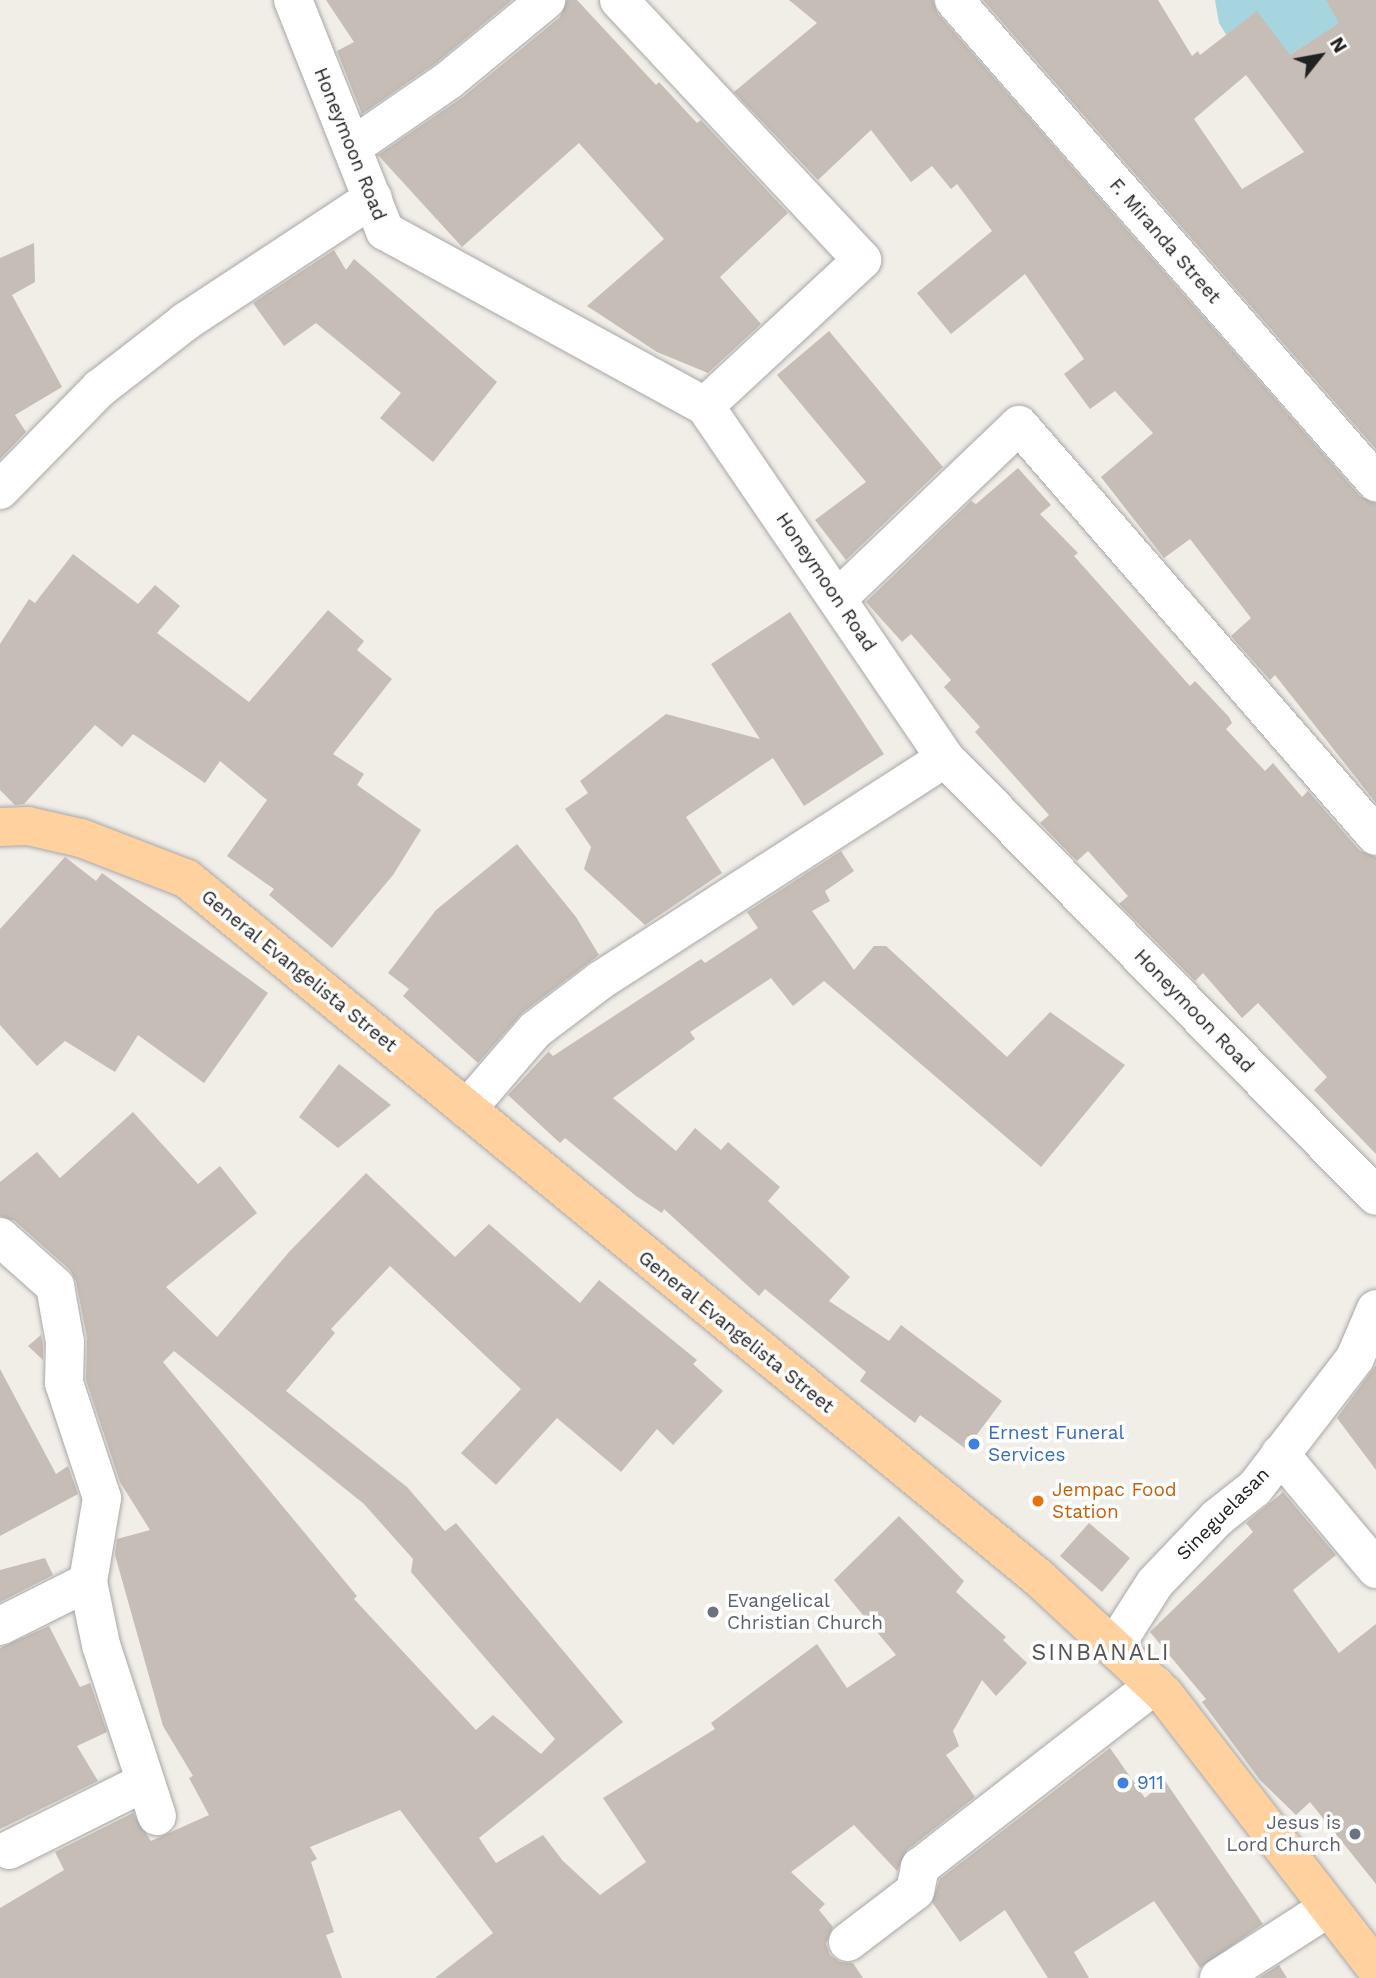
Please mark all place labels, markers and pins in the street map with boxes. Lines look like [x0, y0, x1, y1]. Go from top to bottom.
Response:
place label: Ernest Funeral Services [988, 1422, 1124, 1466]
marker: Ernest Funeral Services [966, 1436, 982, 1452]
place label: Jempac Food Station [1052, 1479, 1177, 1523]
marker: Jempac Food Station [1030, 1493, 1046, 1509]
place label: Evangelical Christian Church [727, 1590, 883, 1634]
marker: Evangelical Christian Church [705, 1604, 721, 1620]
place label: 911 [1137, 1772, 1164, 1794]
marker: 911 [1115, 1775, 1131, 1791]
place label: Jesus is Lord Church [1226, 1812, 1341, 1856]
marker: Jesus is Lord Church [1347, 1826, 1363, 1842]

